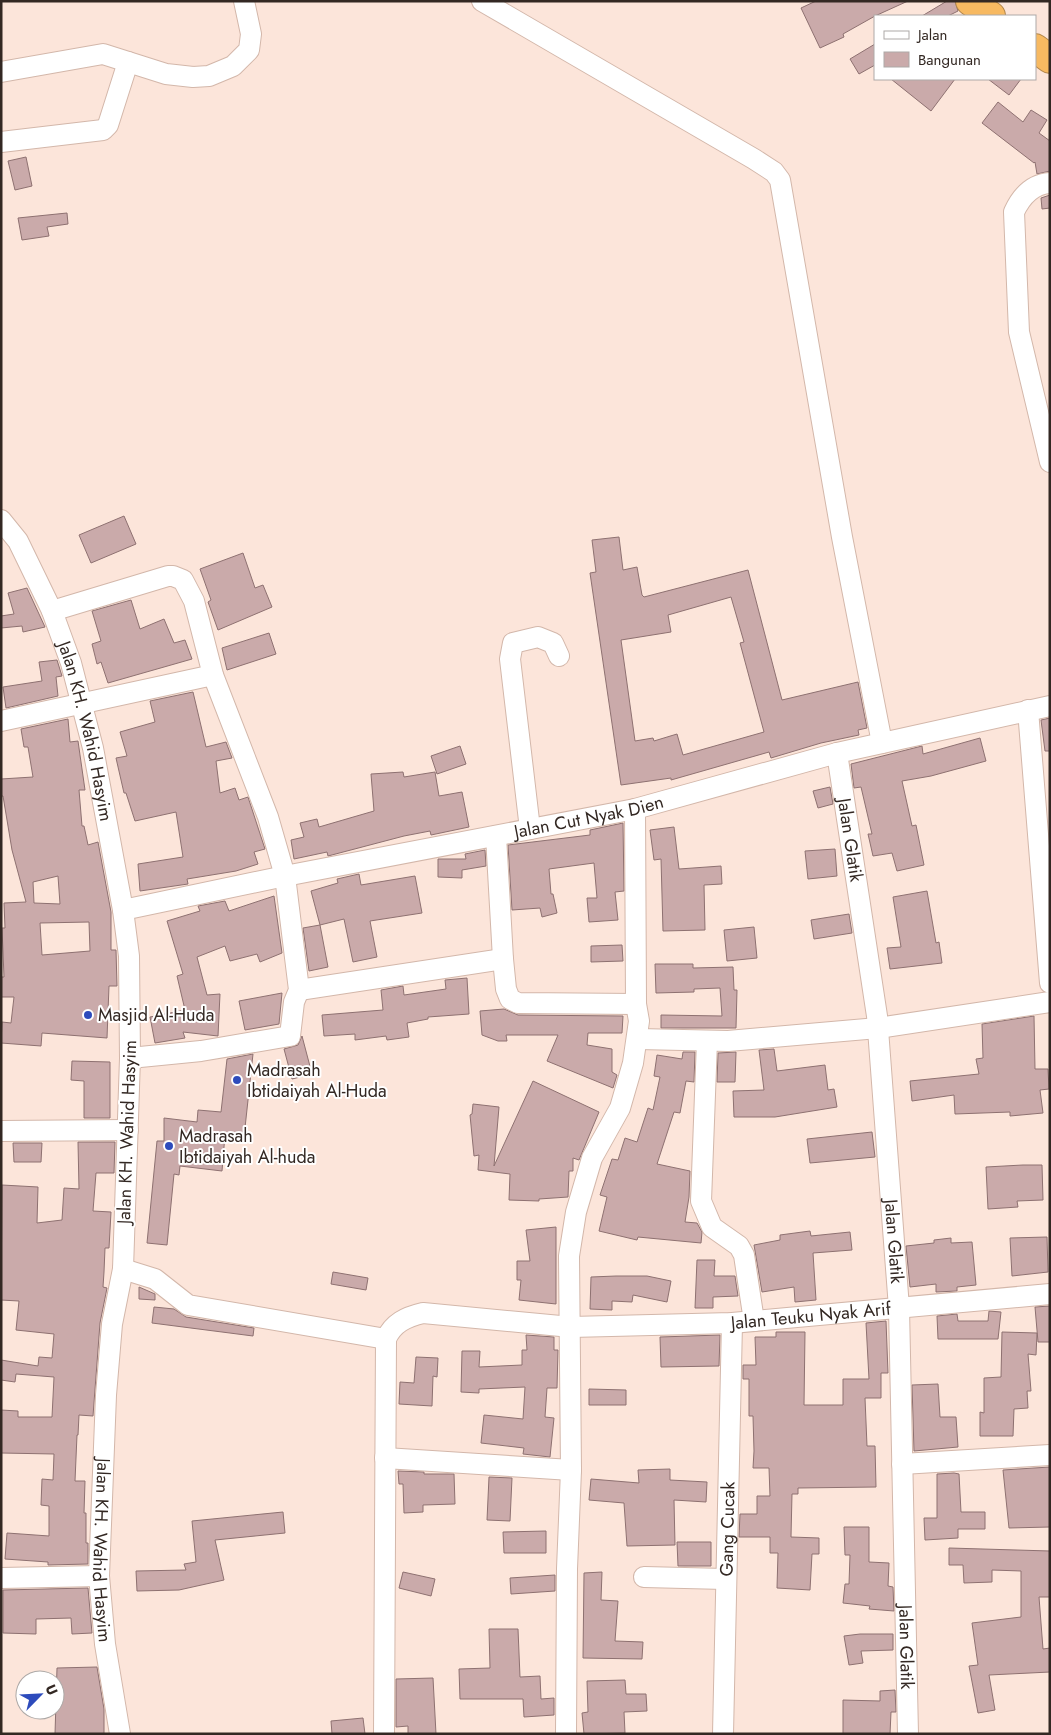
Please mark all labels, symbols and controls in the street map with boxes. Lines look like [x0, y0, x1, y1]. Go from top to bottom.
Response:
legend [874, 15, 1036, 80]
text: Jalan [916, 24, 947, 46]
text: Bangunan [918, 49, 981, 71]
street label: Jalan KH. Wahid Hasyim [50, 636, 119, 823]
street label: Jalan Cut Nyak Dien [510, 789, 666, 845]
street label: Jalan Glatik [831, 794, 869, 884]
place label: Masjid Al-Huda [98, 1002, 214, 1028]
marker: Masjid Al-Huda [82, 1009, 94, 1021]
street label: Jalan KH. Wahid Hasyim [111, 1039, 143, 1227]
place label: Madrasah Ibtidaiyah Al-Huda [247, 1057, 387, 1104]
marker: Madrasah Ibtidaiyah Al-Huda [231, 1074, 243, 1086]
place label: Madrasah Ibtidaiyah Al-huda [179, 1123, 315, 1170]
marker: Madrasah Ibtidaiyah Al-huda [163, 1140, 175, 1152]
street label: Jalan Glatik [878, 1196, 910, 1284]
street label: Jalan Teuku Nyak Arif [728, 1296, 893, 1336]
street label: Jalan KH. Wahid Hasyim [86, 1456, 118, 1643]
street label: Gang Cucak [713, 1481, 742, 1577]
street label: Jalan Glatik [892, 1603, 920, 1690]
north arrow [15, 1670, 65, 1720]
text: U [41, 1681, 63, 1698]

